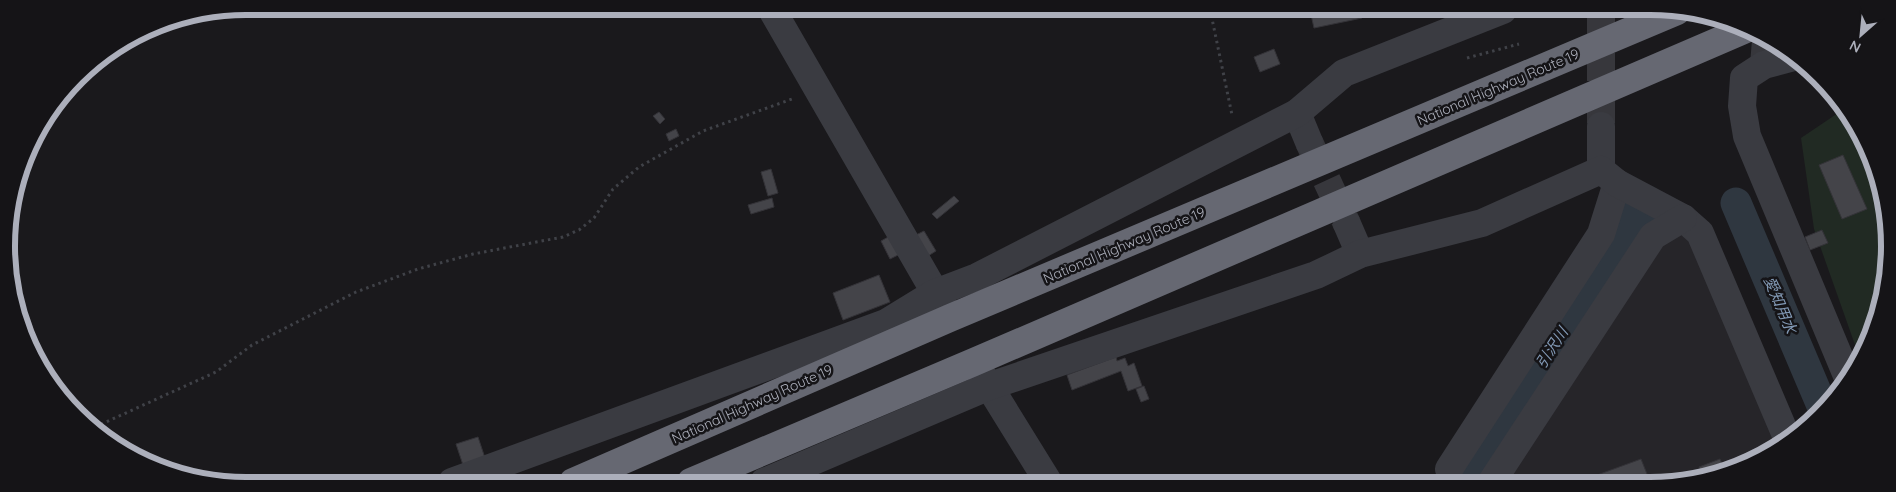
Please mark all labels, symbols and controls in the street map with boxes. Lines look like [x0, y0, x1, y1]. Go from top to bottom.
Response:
north arrow [1836, 10, 1886, 60]
text: N [1846, 36, 1864, 57]
street label: National Highway Route 19 [1414, 45, 1582, 129]
street label: National Highway Route 19 [1040, 203, 1208, 287]
water label: 愛知用水 [1760, 273, 1802, 338]
water label: 引沢川 [1531, 322, 1573, 372]
street label: National Highway Route 19 [669, 360, 835, 448]

